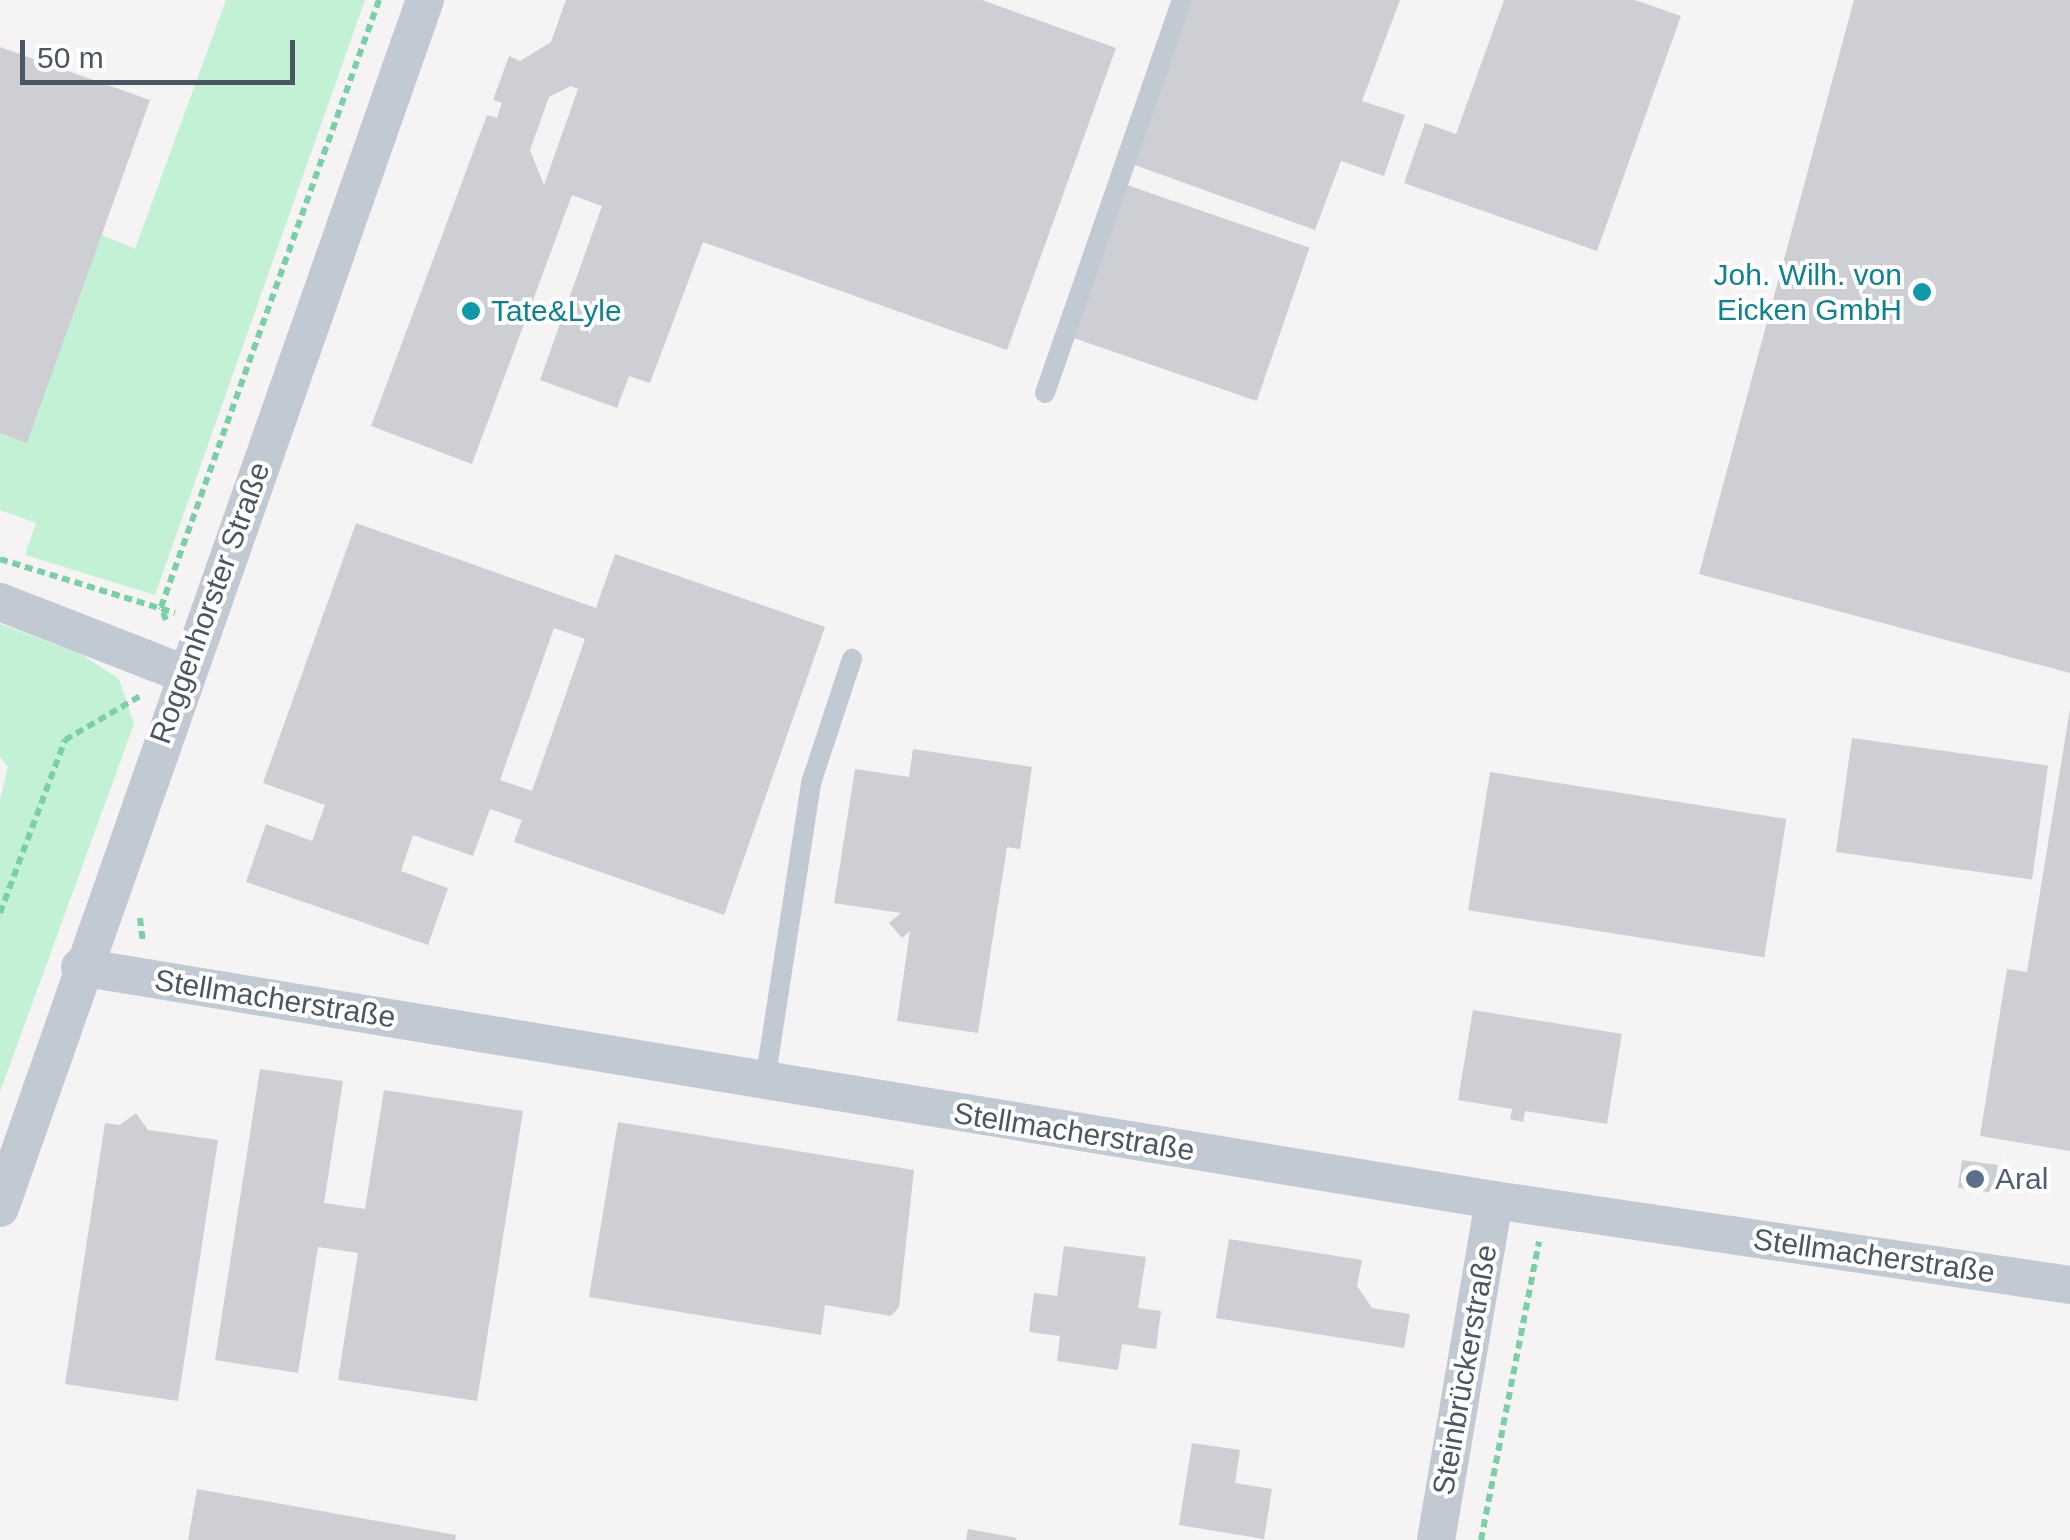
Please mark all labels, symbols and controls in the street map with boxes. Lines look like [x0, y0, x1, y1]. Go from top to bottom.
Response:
scale bar [25, 20, 300, 82]
text: 50 m [37, 41, 104, 74]
place label: Joh. Wilh. von Eicken GmbH [1714, 257, 1902, 328]
marker: Joh. Wilh. von Eicken GmbH [1911, 281, 1933, 303]
place label: Tate&Lyle [491, 293, 622, 329]
marker: Tate&Lyle [460, 300, 482, 322]
street label: Roggenhorster Straße [142, 457, 278, 749]
street label: Stellmacherstraße [152, 962, 398, 1036]
street label: Stellmacherstraße [951, 1095, 1197, 1169]
place label: Aral [1995, 1161, 2048, 1197]
marker: Aral [1964, 1168, 1986, 1190]
street label: Stellmacherstraße [1751, 1221, 1997, 1291]
street label: Steinbrückerstraße [1425, 1242, 1505, 1498]

